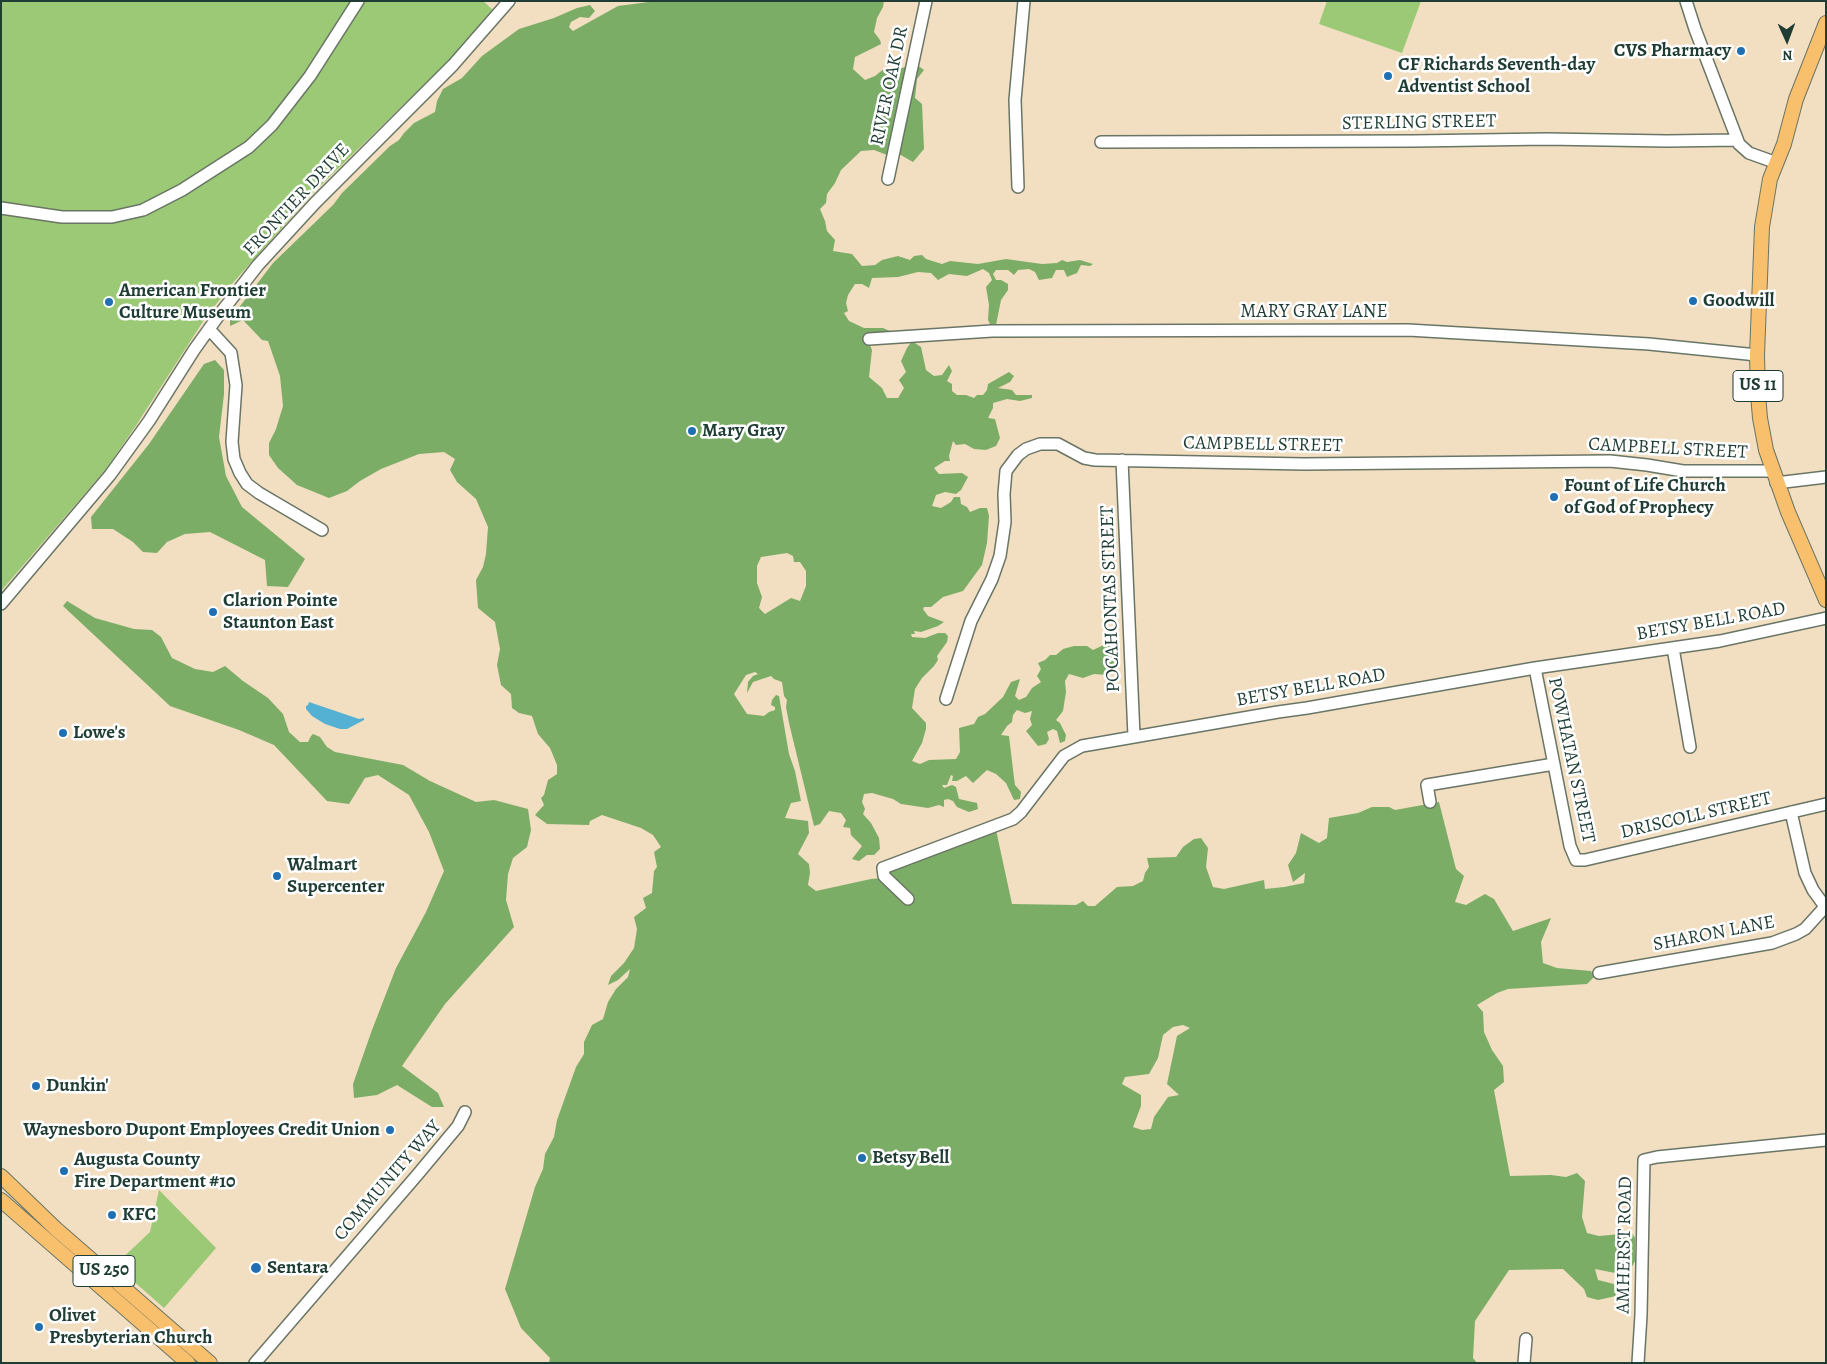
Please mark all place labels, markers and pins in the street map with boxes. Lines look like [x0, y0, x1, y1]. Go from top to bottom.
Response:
place label: CVS Pharmacy [1614, 40, 1731, 62]
marker: CVS Pharmacy [1735, 45, 1747, 57]
place label: CF Richards Seventh-day Adventist School [1398, 54, 1595, 98]
marker: CF Richards Seventh-day Adventist School [1382, 70, 1394, 82]
place label: American Frontier Culture Museum [119, 280, 266, 324]
place label: Goodwill [1703, 290, 1774, 312]
marker: Goodwill [1687, 295, 1699, 307]
marker: American Frontier Culture Museum [103, 296, 115, 308]
place label: Mary Gray [702, 420, 785, 442]
marker: Mary Gray [686, 425, 698, 437]
place label: Fount of Life Church of God of Prophecy [1564, 475, 1726, 519]
marker: Fount of Life Church of God of Prophecy [1548, 491, 1560, 503]
place label: Clarion Pointe Staunton East [223, 590, 338, 634]
marker: Clarion Pointe Staunton East [207, 606, 219, 618]
place label: Lowe's [73, 722, 126, 744]
marker: Lowe's [57, 727, 69, 739]
place label: Walmart Supercenter [287, 854, 384, 898]
marker: Walmart Supercenter [271, 870, 283, 882]
place label: Dunkin' [46, 1075, 109, 1097]
marker: Dunkin' [30, 1080, 42, 1092]
place label: Waynesboro Dupont Employees Credit Union [23, 1119, 380, 1141]
marker: Waynesboro Dupont Employees Credit Union [384, 1124, 396, 1136]
place label: Betsy Bell [872, 1147, 949, 1169]
place label: Augusta County Fire Department #10 [74, 1149, 236, 1193]
marker: Betsy Bell [856, 1152, 868, 1164]
marker: Augusta County Fire Department #10 [58, 1165, 70, 1177]
place label: KFC [122, 1204, 156, 1226]
marker: KFC [106, 1209, 118, 1221]
place label: Sentara [267, 1257, 329, 1279]
marker: Sentara [249, 1261, 263, 1275]
place label: Olivet Presbyterian Church [49, 1305, 213, 1349]
marker: Olivet Presbyterian Church [33, 1321, 45, 1333]

